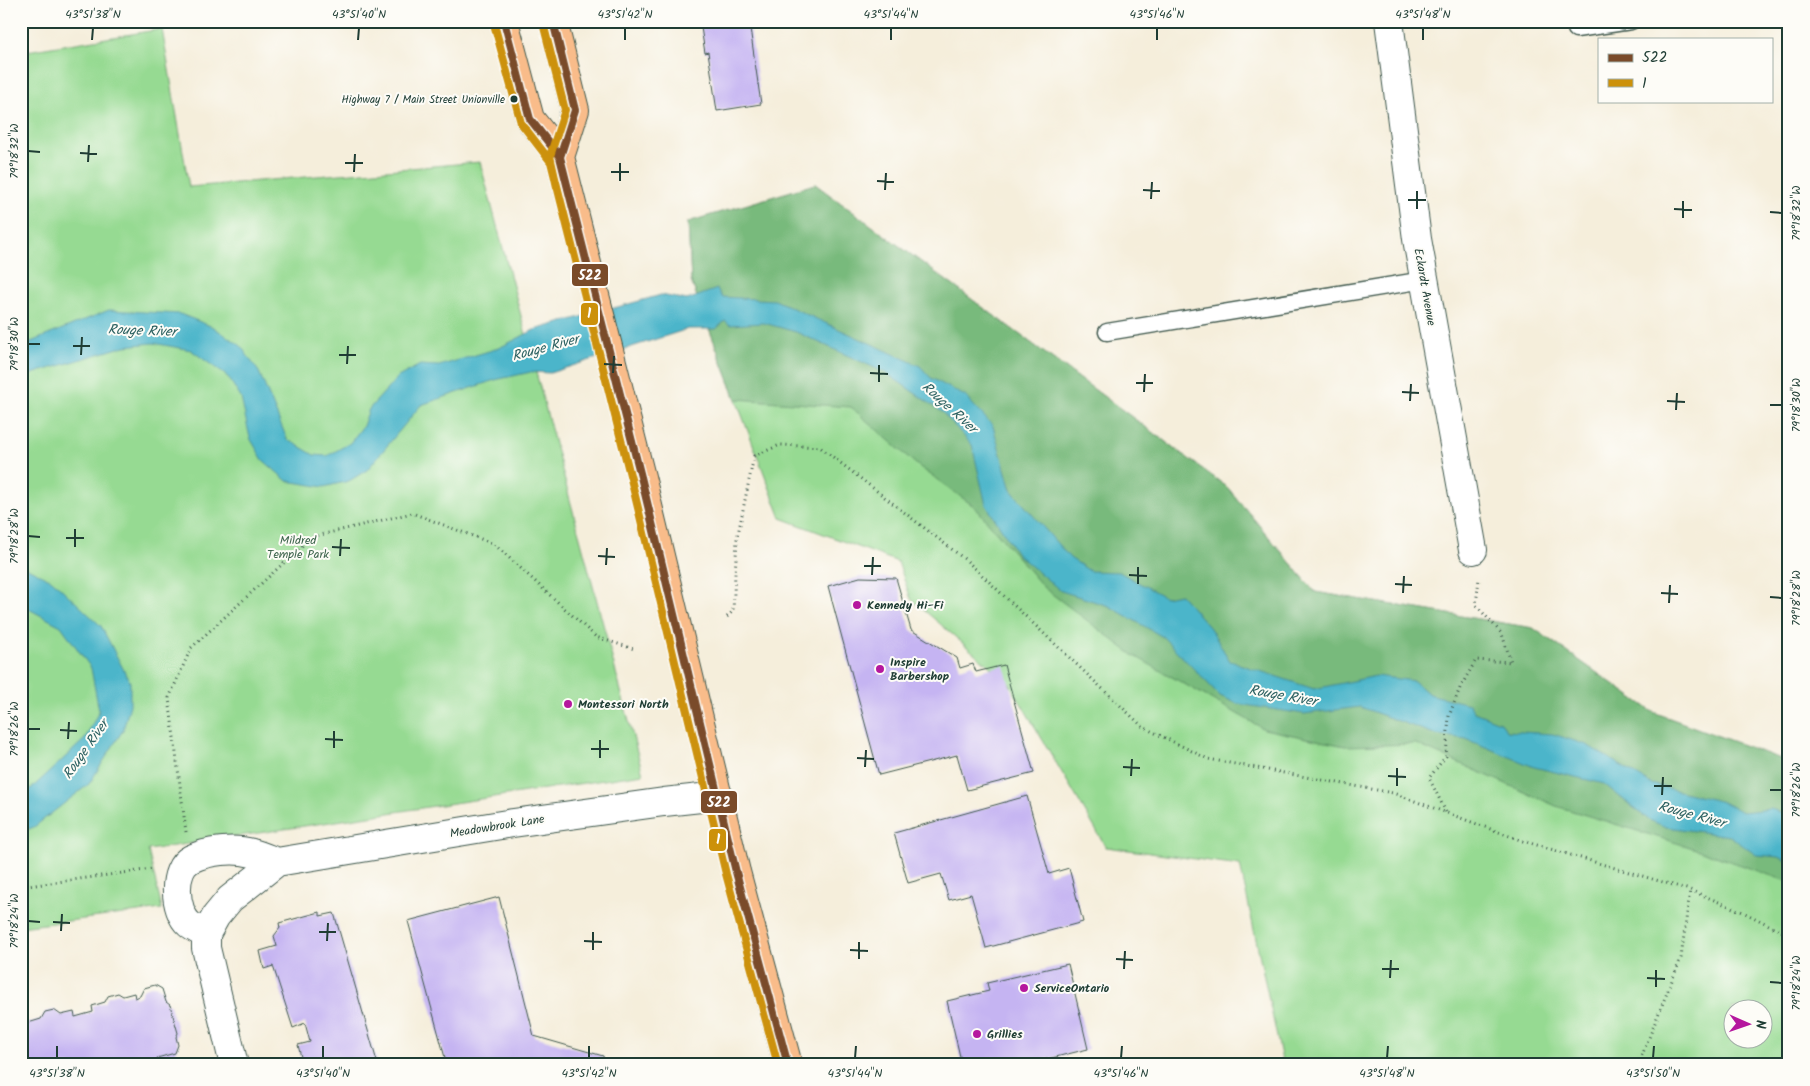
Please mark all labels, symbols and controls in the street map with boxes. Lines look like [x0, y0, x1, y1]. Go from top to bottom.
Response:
text: 43°51'38"N [65, 5, 121, 24]
text: 43°51'40"N [332, 5, 386, 24]
text: 43°51'42"N [597, 5, 653, 24]
text: 43°51'44"N [864, 5, 918, 24]
text: 43°51'46"N [1130, 5, 1184, 24]
text: 43°51'48"N [1395, 5, 1451, 24]
legend [1598, 38, 1772, 102]
text: 522 [1642, 46, 1668, 70]
text: 1 [1642, 72, 1647, 96]
place label: Highway 7 / Main Street Unionville [341, 91, 505, 109]
marker: Highway 7 / Main Street Unionville [509, 94, 519, 104]
text: 79°18'32"W [5, 123, 24, 179]
text: 79°18'32"W [1787, 185, 1806, 241]
street label: Eckardt Avenue [1408, 247, 1441, 328]
line badge: 522 [571, 263, 609, 287]
text: 522 [577, 265, 602, 287]
line badge: 1 [580, 302, 599, 326]
text: 1 [587, 303, 592, 325]
text: 79°18'30"W [5, 317, 24, 371]
water label: Rouge River [108, 319, 180, 343]
water label: Rouge River [509, 328, 584, 367]
water label: Rouge River [917, 377, 985, 441]
text: 79°18'30"W [1787, 378, 1806, 432]
text: 79°18'28"W [5, 508, 24, 564]
park label: Mildred Temple Park [267, 531, 329, 564]
text: 79°18'28"W [1787, 570, 1806, 626]
place label: Kennedy Hi-Fi [867, 596, 944, 615]
marker: Kennedy Hi-Fi [851, 599, 863, 611]
place label: Inspire Barbershop [890, 653, 950, 686]
marker: Inspire Barbershop [874, 663, 886, 675]
water label: Rouge River [1247, 679, 1322, 713]
place label: Montessori North [578, 695, 669, 714]
marker: Montessori North [562, 698, 574, 710]
text: 79°18'26"W [5, 701, 24, 757]
water label: Rouge River [57, 713, 116, 784]
text: 79°18'26"W [1787, 762, 1806, 818]
line badge: 522 [700, 790, 738, 814]
text: 522 [706, 792, 731, 814]
water label: Rouge River [1656, 796, 1731, 835]
street label: Meadowbrook Lane [448, 810, 546, 843]
line badge: 1 [708, 828, 727, 852]
text: 1 [716, 829, 721, 851]
text: 79°18'24"W [5, 893, 24, 949]
text: 79°18'24"W [1787, 955, 1806, 1011]
place label: ServiceOntario [1034, 979, 1110, 998]
marker: ServiceOntario [1018, 982, 1030, 994]
north arrow [1722, 998, 1772, 1048]
text: N [1749, 1020, 1771, 1029]
place label: Grillies [987, 1025, 1023, 1044]
marker: Grillies [971, 1028, 983, 1040]
text: 43°51'38"N [29, 1064, 85, 1083]
text: 43°51'40"N [296, 1064, 350, 1083]
text: 43°51'42"N [561, 1064, 617, 1083]
text: 43°51'44"N [828, 1064, 882, 1083]
text: 43°51'46"N [1094, 1064, 1148, 1083]
text: 43°51'48"N [1359, 1064, 1415, 1083]
text: 43°51'50"N [1626, 1064, 1680, 1083]

